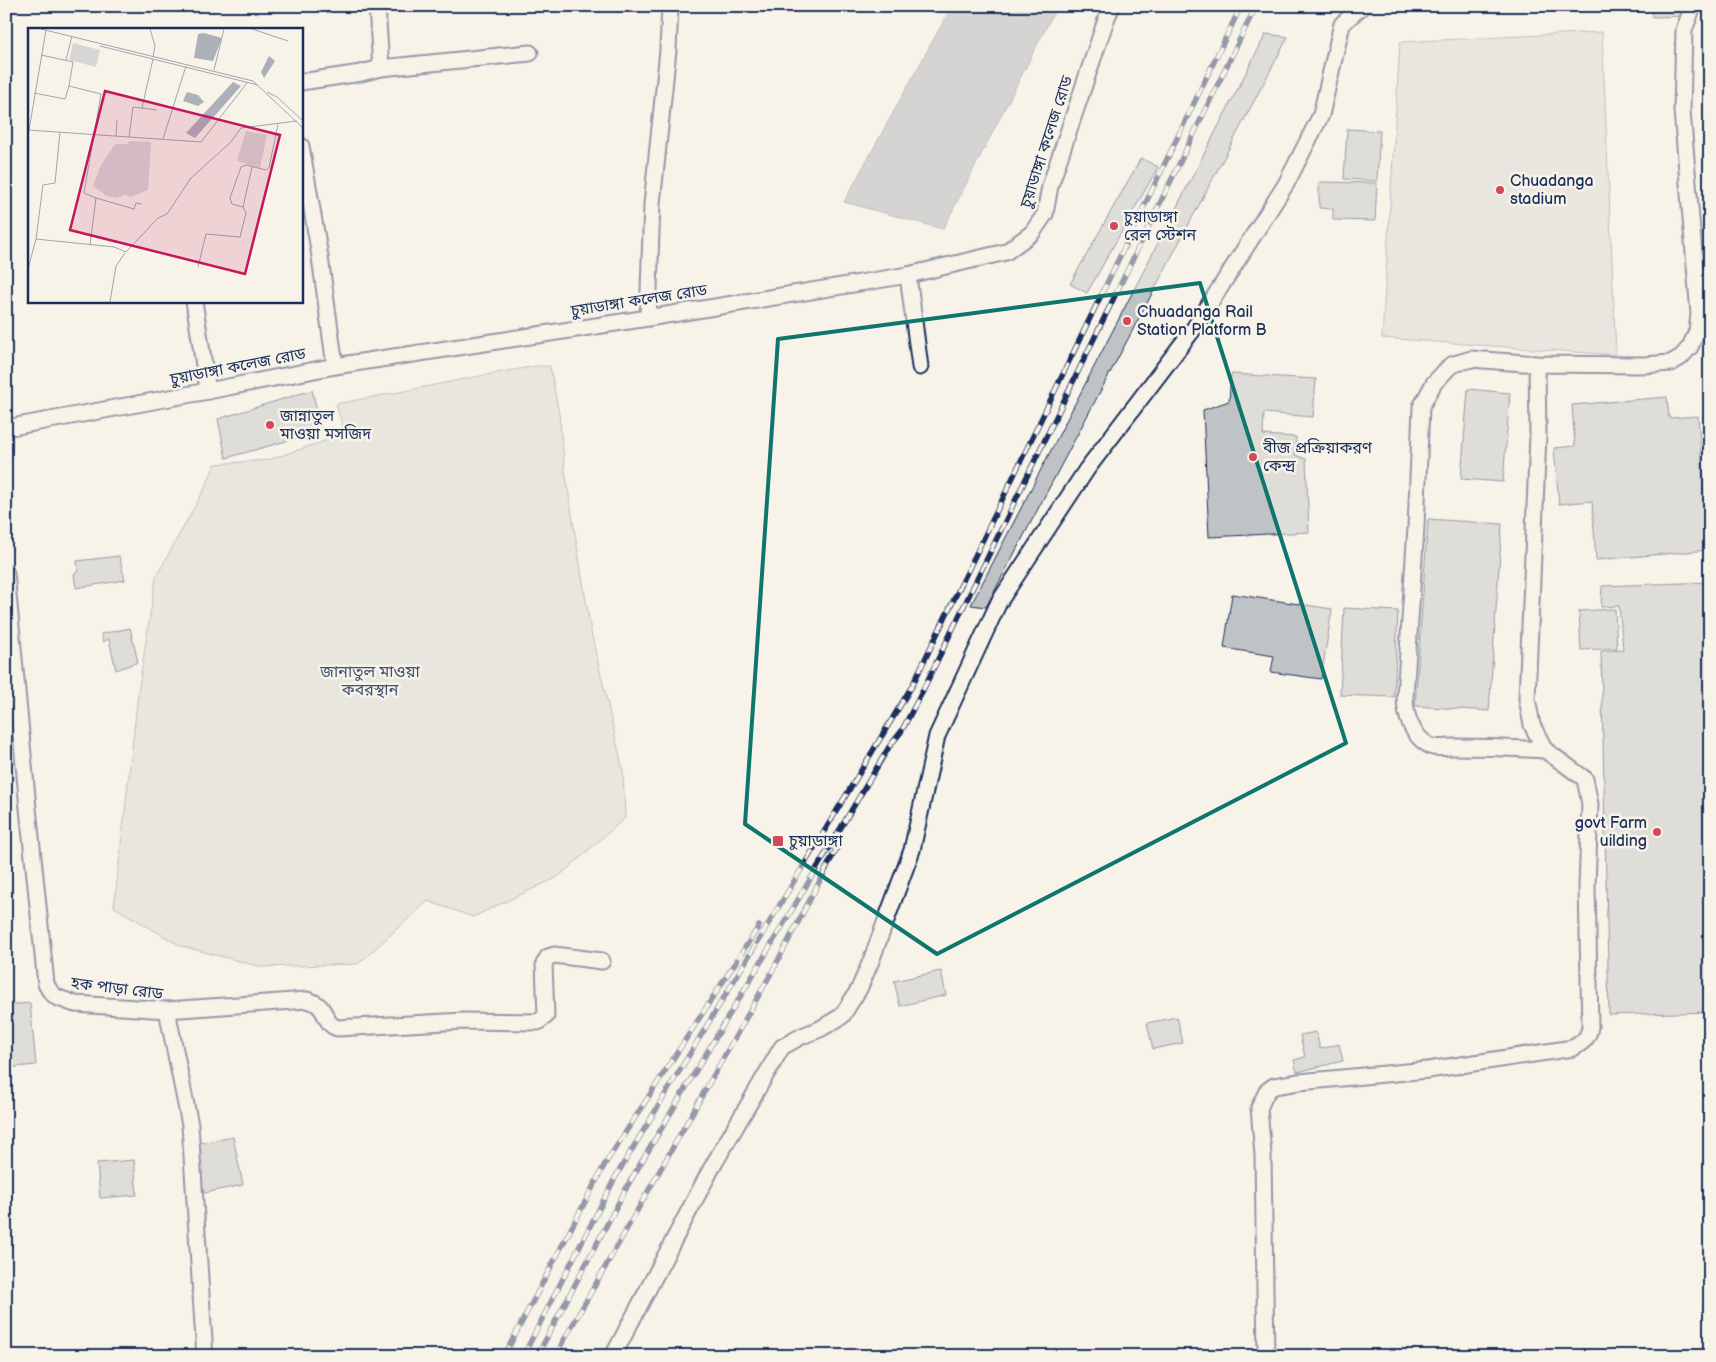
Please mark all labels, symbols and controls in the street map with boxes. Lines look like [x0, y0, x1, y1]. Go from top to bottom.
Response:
inset map [28, 28, 302, 302]
street label: চুয়াডাঙ্গা কলেজ রোড [1016, 73, 1077, 211]
place label: Chuadanga stadium [1510, 172, 1594, 209]
marker: Chuadanga stadium [1494, 184, 1506, 196]
place label: চুয়াডাঙ্গা রেল স্টেশন [1123, 208, 1196, 245]
marker: চুয়াডাঙ্গা রেল স্টেশন [1108, 220, 1120, 232]
street label: চুয়াডাঙ্গা কলেজ রোড [569, 281, 709, 321]
place label: Chuadanga Rail Station Platform B [1137, 303, 1266, 340]
marker: Chuadanga Rail Station Platform B [1121, 315, 1133, 327]
street label: চুয়াডাঙ্গা কলেজ রোড [168, 344, 308, 390]
place label: জান্নাতুল মাওয়া মসজিদ [279, 407, 372, 444]
marker: জান্নাতুল মাওয়া মসজিদ [264, 419, 276, 431]
place label: বীজ প্রক্রিয়াকরণ কেন্দ্র [1262, 438, 1373, 476]
marker: বীজ প্রক্রিয়াকরণ কেন্দ্র [1247, 451, 1259, 463]
park label: জানাতুল মাওয়া কবরস্থান [319, 663, 420, 700]
place label: govt Farm uilding [1575, 814, 1647, 851]
marker: govt Farm uilding [1651, 826, 1663, 838]
place label: চুয়াডাঙ্গা [788, 832, 844, 851]
marker: চুয়াডাঙ্গা [771, 834, 785, 848]
street label: হক পাড়া রোড [69, 974, 165, 1004]

